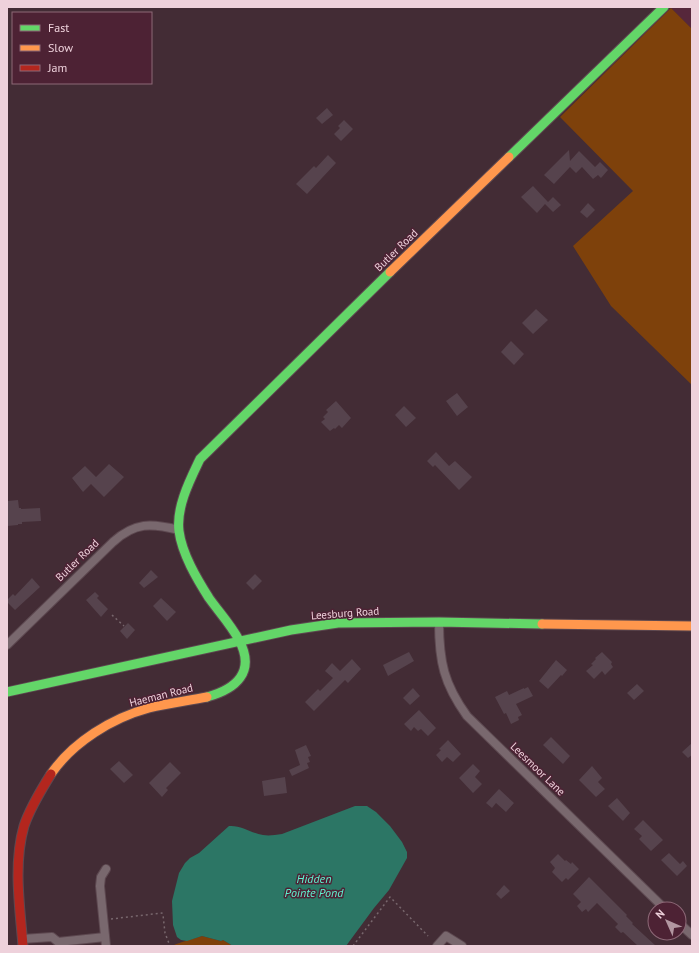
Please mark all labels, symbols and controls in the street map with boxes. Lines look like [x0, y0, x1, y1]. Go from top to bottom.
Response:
legend [12, 12, 152, 84]
text: Fast [48, 20, 69, 35]
text: Slow [48, 40, 73, 55]
text: Jam [47, 60, 67, 75]
street label: Butler Road [371, 226, 421, 274]
street label: Butler Road [52, 536, 102, 584]
street label: Leesburg Road [310, 604, 380, 622]
street label: Haeman Road [128, 680, 194, 710]
street label: Leesmoor Lane [508, 739, 569, 799]
water label: Hidden Pointe Pond [285, 871, 344, 900]
north arrow [647, 901, 687, 941]
text: N [652, 906, 667, 921]

